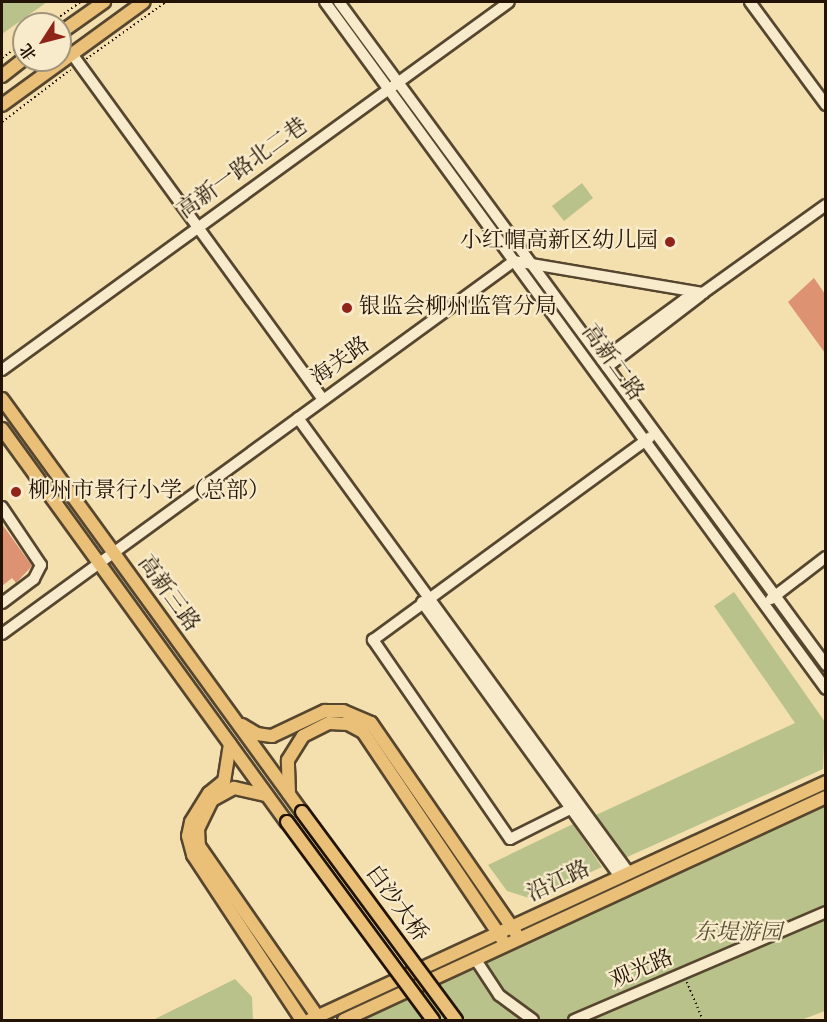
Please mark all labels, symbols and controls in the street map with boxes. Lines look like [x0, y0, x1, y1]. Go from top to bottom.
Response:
north arrow [12, 12, 72, 72]
text: 北 [18, 40, 40, 63]
street label: 高新一路北二巷 [173, 113, 313, 225]
place label: 小红帽高新区幼儿园 [460, 229, 658, 255]
marker: 小红帽高新区幼儿园 [663, 235, 677, 249]
place label: 银监会柳州监管分局 [359, 295, 557, 321]
marker: 银监会柳州监管分局 [340, 301, 354, 315]
street label: 高新二路 [575, 320, 649, 406]
street label: 海关路 [307, 332, 375, 392]
place label: 柳州市景行小学（总部） [28, 479, 270, 505]
marker: 柳州市景行小学（总部） [9, 485, 23, 499]
street label: 高新三路 [131, 551, 205, 637]
street label: 沿江路 [524, 856, 594, 908]
street label: 白沙大桥 [359, 861, 433, 947]
park label: 东堤游园 [694, 921, 782, 947]
street label: 观光路 [606, 945, 678, 995]

